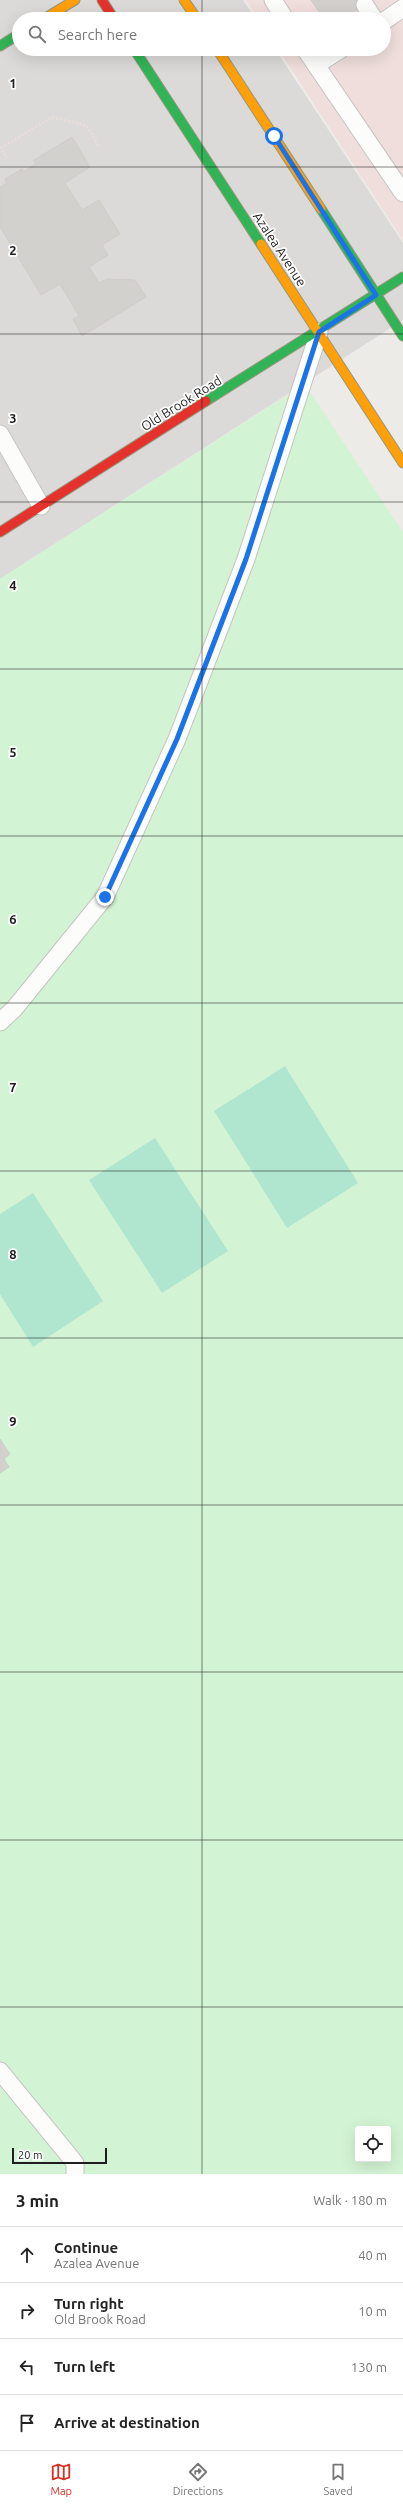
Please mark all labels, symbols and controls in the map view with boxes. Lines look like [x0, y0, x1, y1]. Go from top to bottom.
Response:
search box [12, 12, 391, 56]
icon: search [26, 23, 48, 45]
text: Search here [58, 26, 137, 43]
text: 1 [9, 76, 17, 90]
route start [265, 127, 283, 145]
street label: Azalea Avenue [251, 209, 309, 289]
text: 2 [9, 243, 17, 257]
street label: Old Brook Road [138, 373, 224, 433]
text: 3 [9, 411, 17, 425]
text: 4 [9, 578, 17, 592]
text: 5 [9, 745, 17, 759]
route end [96, 888, 114, 906]
text: 6 [9, 912, 17, 926]
text: 7 [9, 1080, 17, 1094]
text: 8 [9, 1247, 17, 1261]
text: 9 [9, 1414, 17, 1428]
map controls [355, 2126, 391, 2162]
button: locate [355, 2126, 391, 2162]
scale bar [12, 2146, 107, 2165]
text: 20 m [18, 2149, 42, 2161]
text: 3 min [16, 2191, 59, 2210]
text: Walk · 180 m [313, 2193, 387, 2207]
text: Continue [54, 2239, 118, 2256]
icon: ahead [16, 2244, 38, 2266]
text: 40 m [358, 2248, 387, 2262]
text: Azalea Avenue [54, 2256, 139, 2270]
text: Turn right [54, 2295, 124, 2312]
icon: right [16, 2300, 38, 2322]
text: 10 m [358, 2304, 387, 2318]
text: Old Brook Road [54, 2312, 146, 2326]
icon: left [16, 2356, 38, 2378]
text: Turn left [54, 2358, 115, 2375]
text: 130 m [351, 2360, 387, 2374]
icon: arrive [16, 2412, 38, 2434]
text: Arrive at destination [54, 2414, 200, 2431]
tab: Map [50, 2461, 72, 2497]
tab: Directions [173, 2461, 223, 2497]
tab: Saved [323, 2461, 353, 2497]

